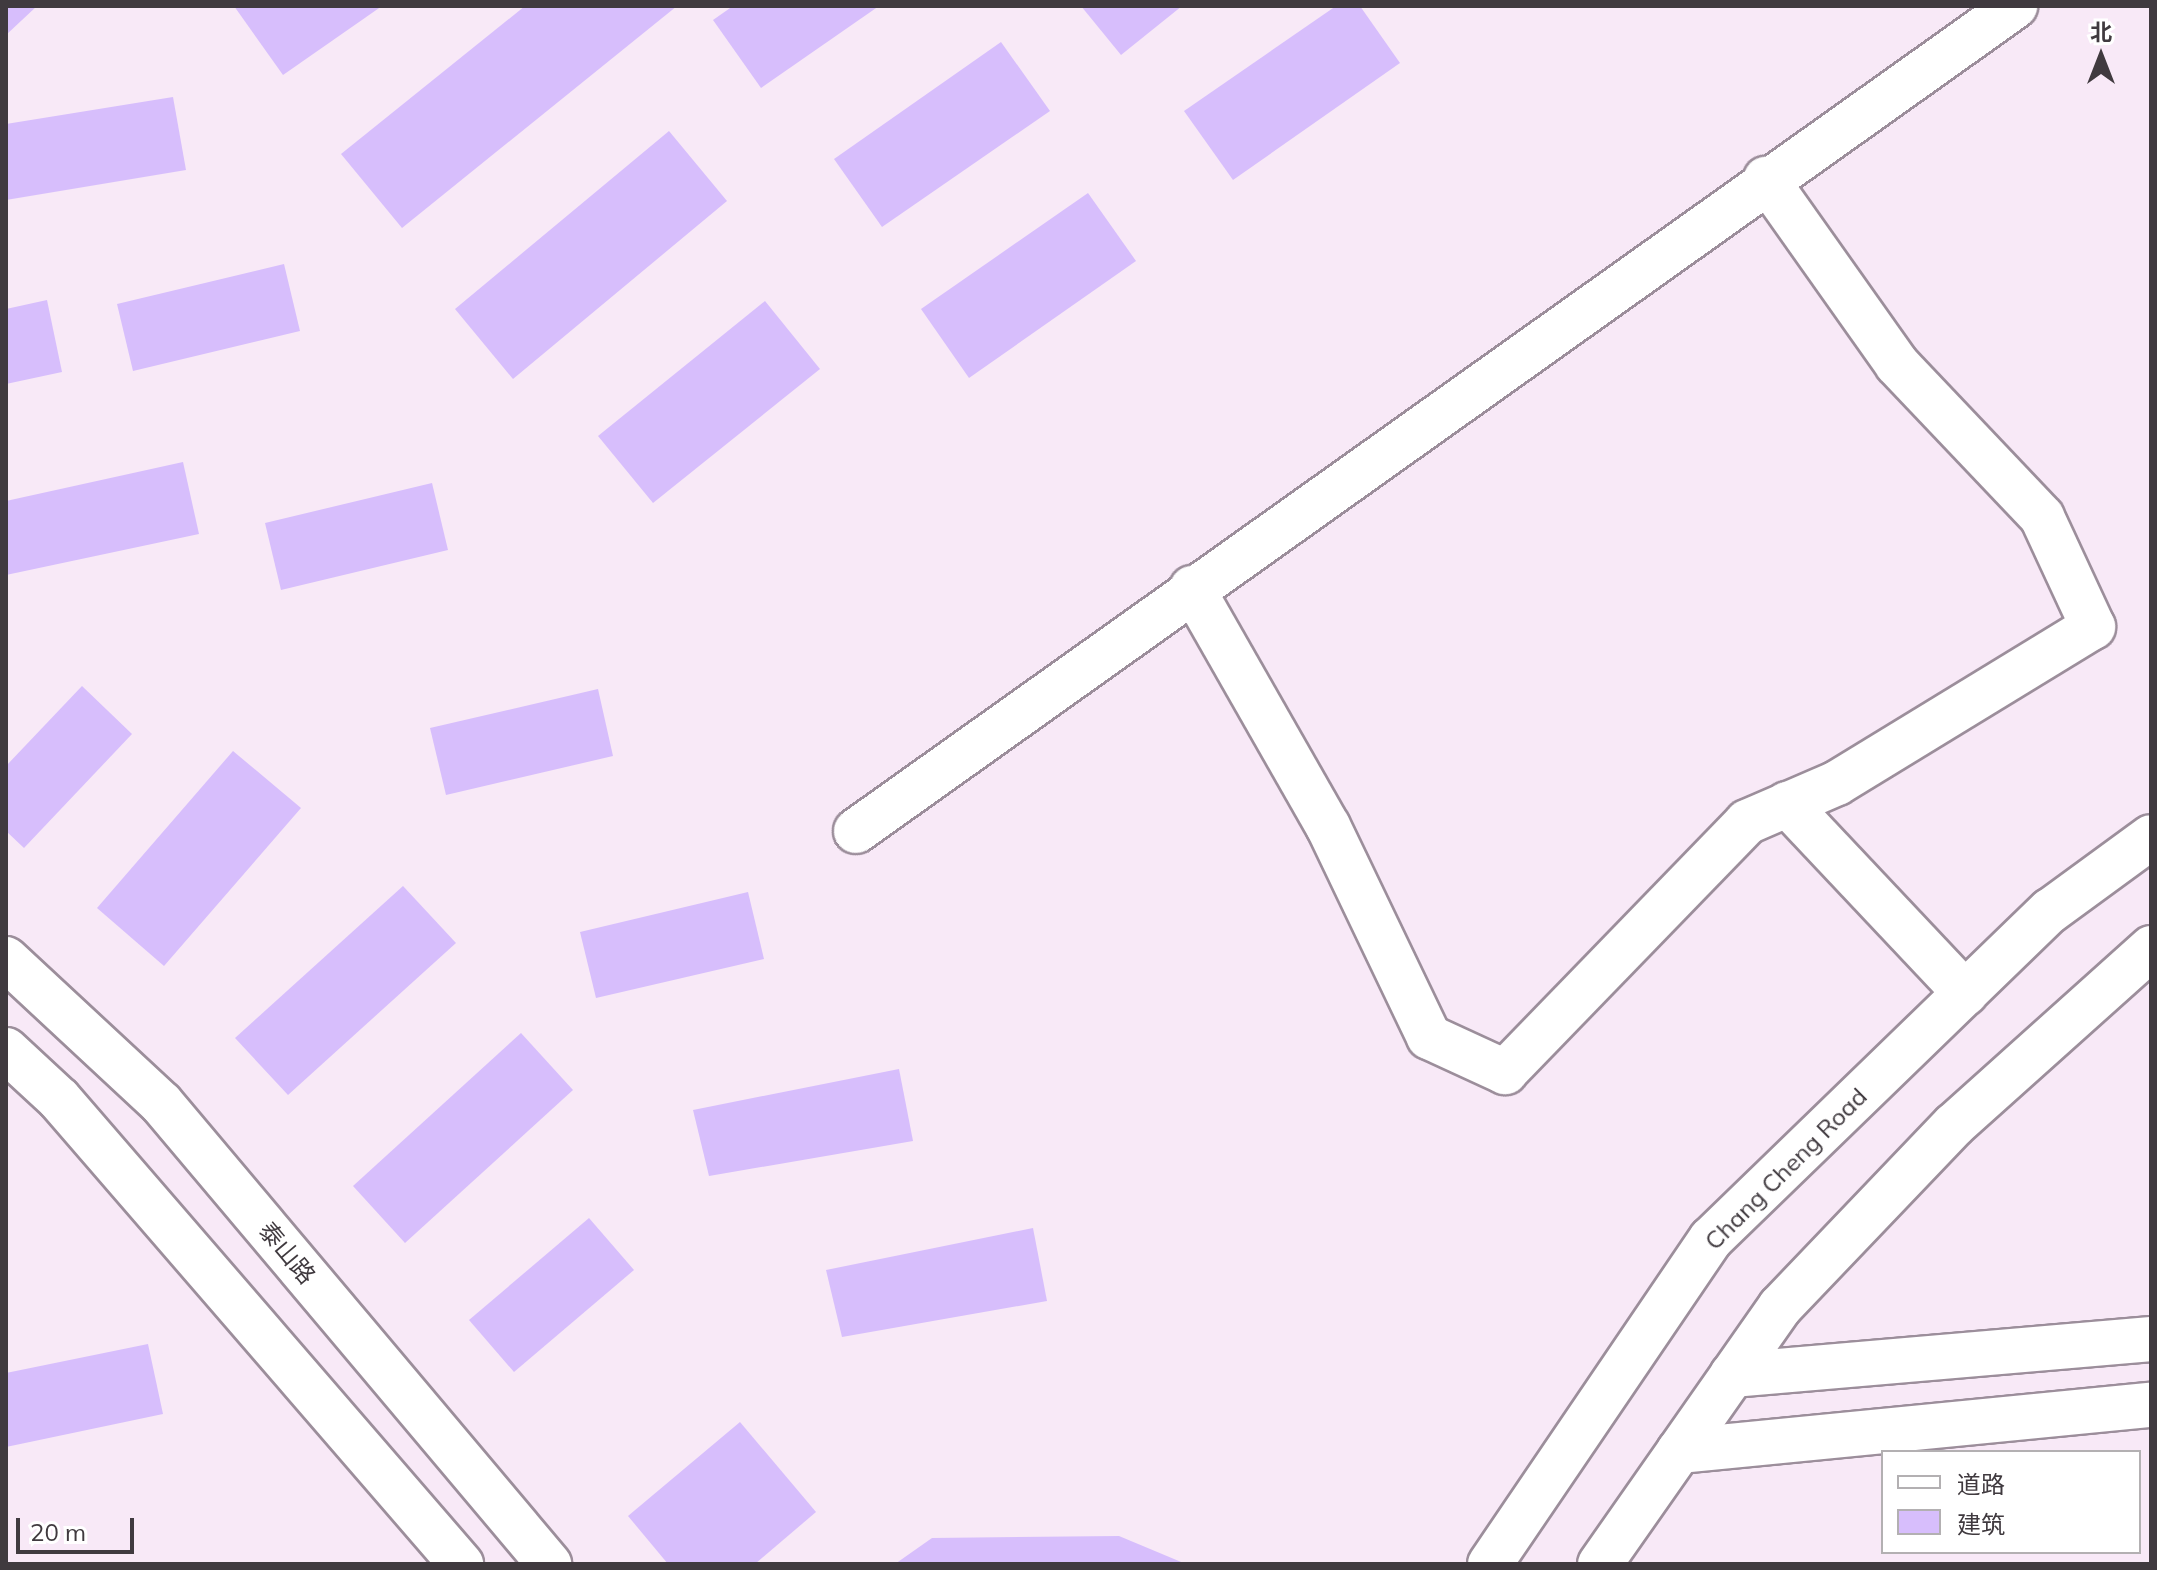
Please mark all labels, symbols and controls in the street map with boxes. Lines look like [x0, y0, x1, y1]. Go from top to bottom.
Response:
north arrow [2061, 16, 2141, 96]
text: 北 [2090, 18, 2112, 46]
street label: Chang Cheng Road [1699, 1082, 1873, 1256]
street label: 泰山路 [253, 1216, 321, 1290]
legend [1881, 1450, 2141, 1554]
text: 道路 [1957, 1469, 2005, 1499]
scale bar [20, 1502, 138, 1552]
text: 建筑 [1957, 1509, 2005, 1539]
text: 20 m [30, 1517, 86, 1547]

